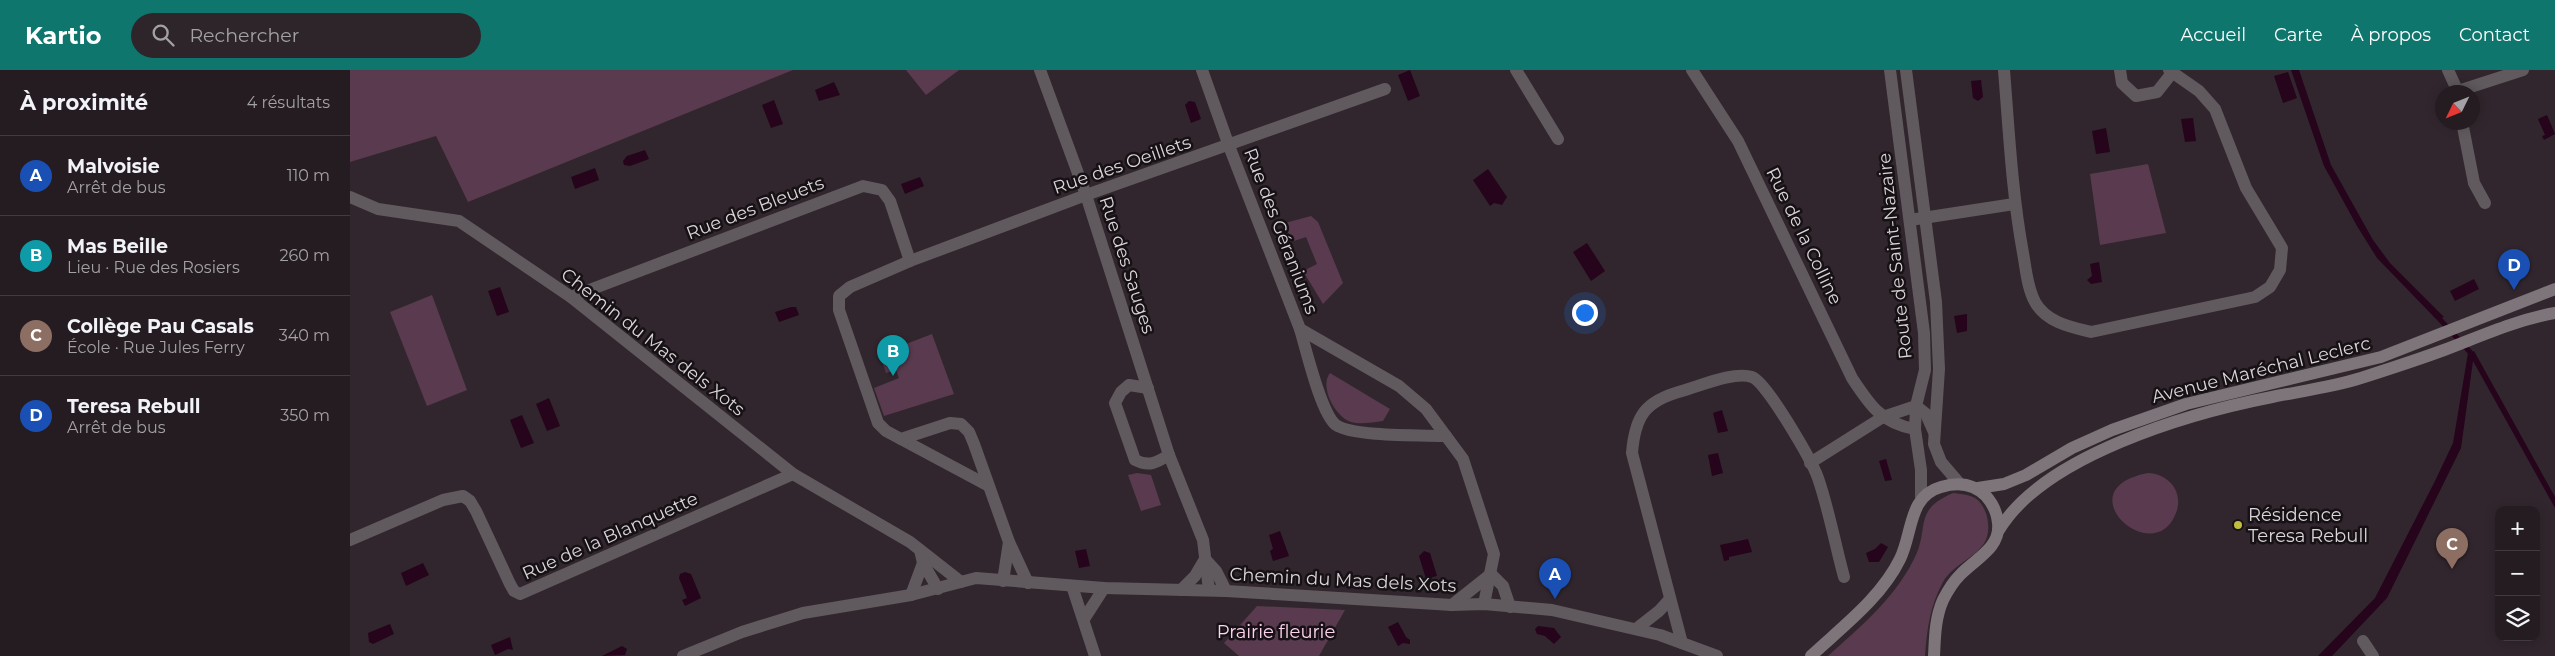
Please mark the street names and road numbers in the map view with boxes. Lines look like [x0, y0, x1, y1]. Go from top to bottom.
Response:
street label: Rue des Oeillets [1050, 131, 1194, 199]
street label: Rue des Géraniums [1239, 145, 1323, 317]
street label: Route de Saint-Nazaire [1873, 152, 1917, 360]
street label: Rue de la Colline [1761, 164, 1847, 308]
street label: Rue des Bleuets [683, 172, 827, 244]
street label: Rue des Sauges [1094, 194, 1160, 337]
street label: Chemin du Mas dels Xots [557, 263, 749, 421]
street label: Avenue Maréchal Leclerc [2149, 332, 2373, 408]
street label: Rue de la Blanquette [519, 487, 701, 585]
street label: Chemin du Mas dels Xots [1229, 563, 1457, 597]

